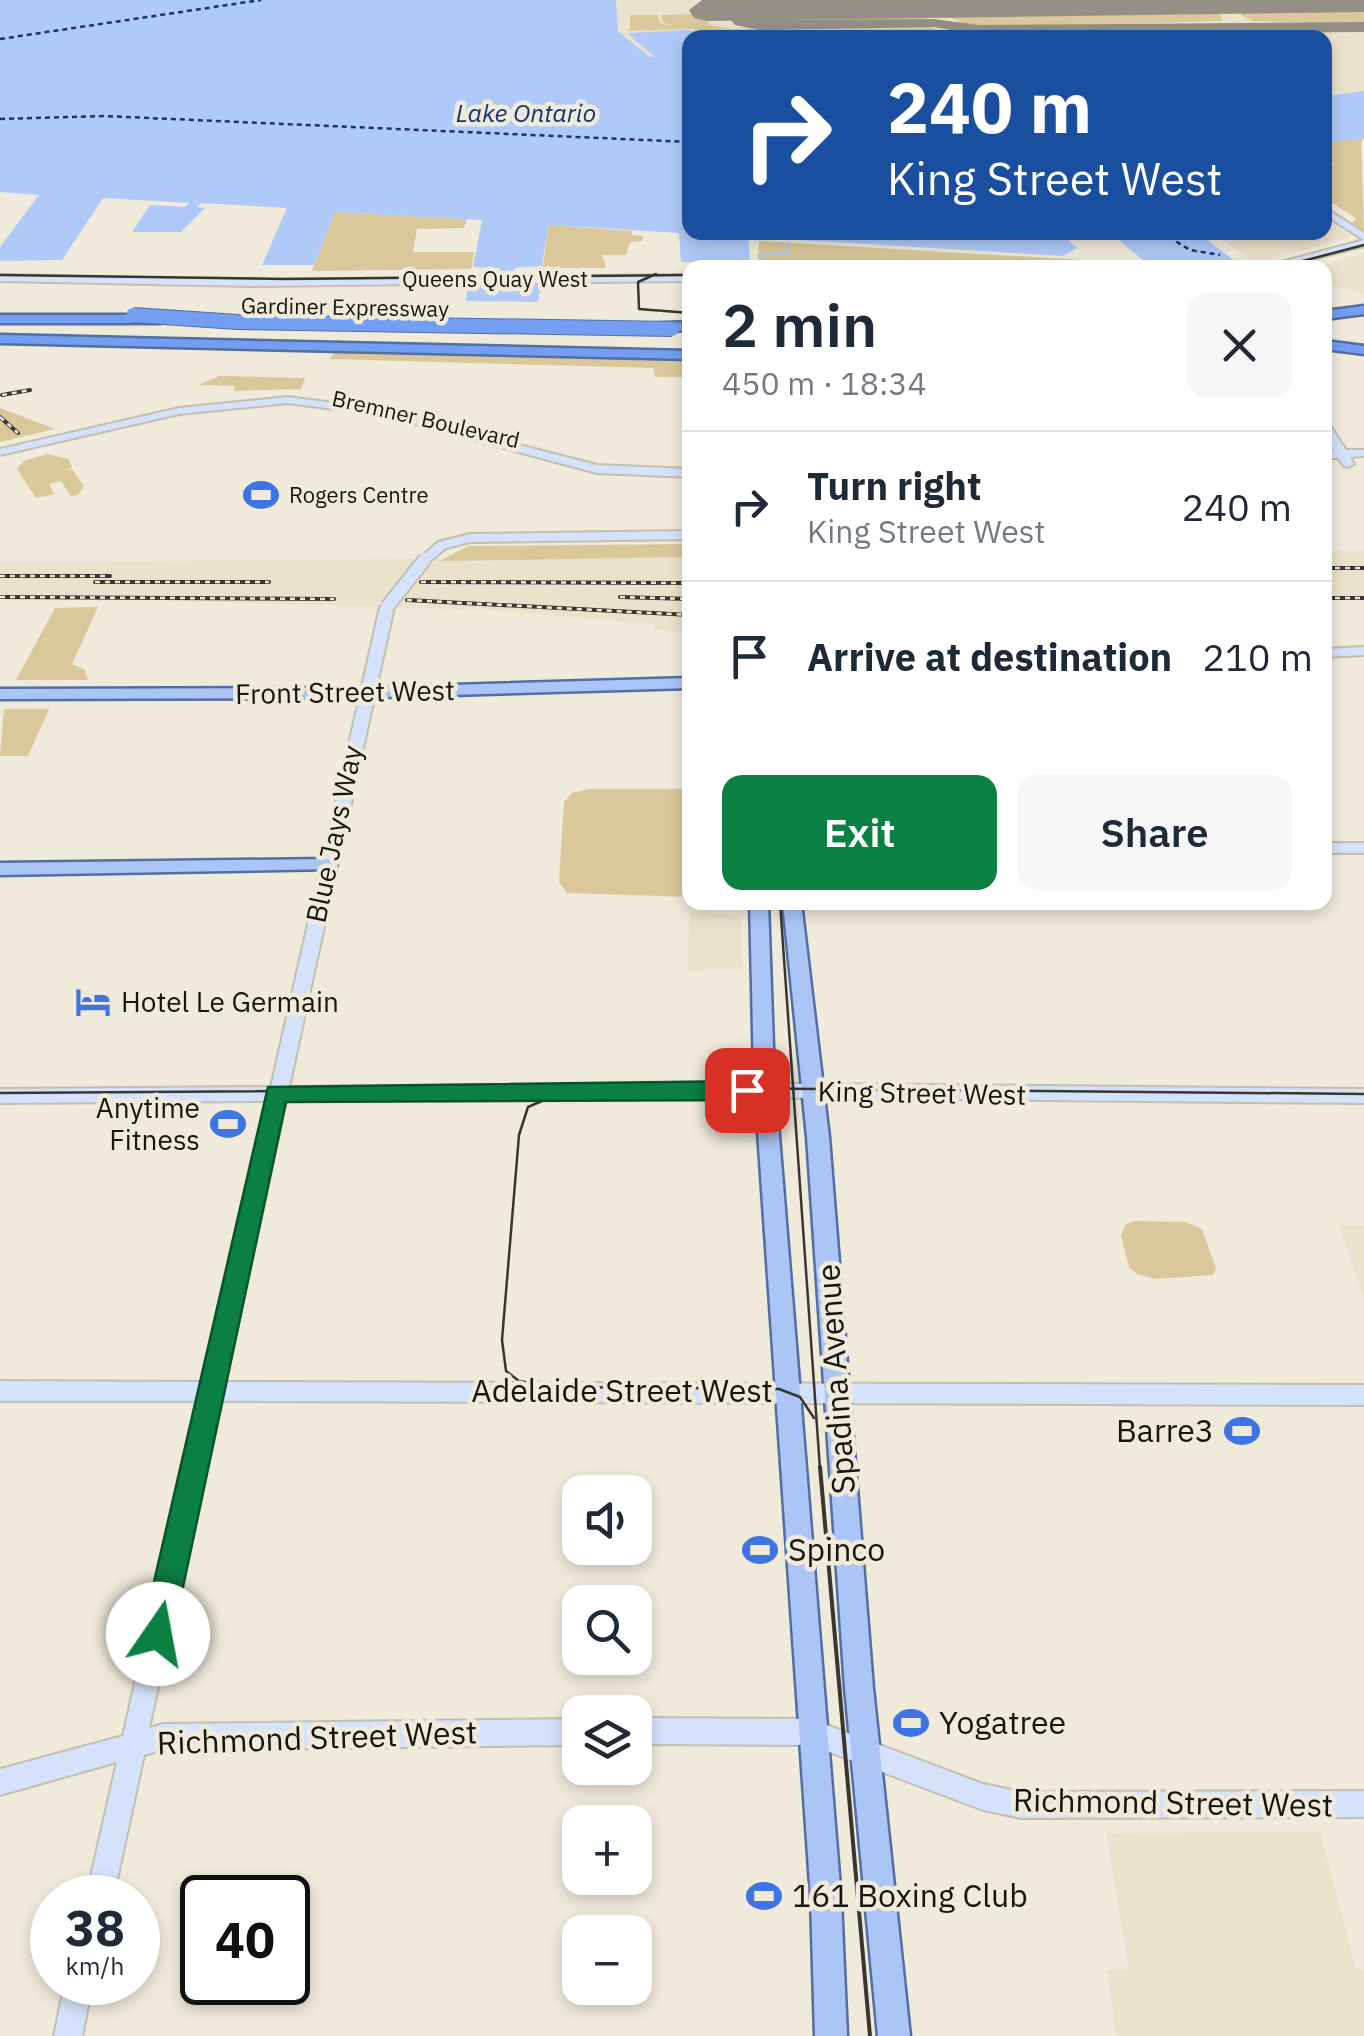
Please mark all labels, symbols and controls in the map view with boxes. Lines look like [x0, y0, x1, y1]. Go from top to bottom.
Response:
text: 240 m [887, 61, 1092, 152]
icon: right [722, 70, 852, 200]
water label: Lake Ontario [456, 96, 596, 129]
text: King Street West [887, 149, 1222, 207]
street label: Queens Quay West [402, 264, 588, 293]
text: 2 min [722, 285, 877, 364]
street label: Gardiner Expressway [241, 290, 449, 323]
button: close [1187, 293, 1292, 398]
text: 450 m · 18:34 [722, 362, 927, 404]
street label: Bremner Boulevard [330, 383, 523, 454]
text: Turn right [807, 461, 982, 510]
sports icon: Rogers Centre [242, 476, 280, 514]
icon: right [722, 479, 777, 534]
place label: Rogers Centre [289, 480, 429, 509]
text: 240 m [1181, 482, 1292, 531]
text: King Street West [807, 510, 1045, 552]
icon: arrive [722, 629, 777, 684]
text: Arrive at destination [807, 632, 1172, 681]
text: 210 m [1202, 632, 1313, 681]
street label: Front Street West [235, 671, 455, 712]
street label: Blue Jays Way [297, 742, 370, 926]
button: Exit [722, 775, 997, 890]
button: Share [1017, 775, 1292, 890]
hotel icon: Hotel Le Germain [74, 983, 112, 1021]
place label: Hotel Le Germain [121, 983, 339, 1020]
pin [705, 1048, 790, 1133]
icon: arrive [720, 1063, 775, 1118]
street label: King Street West [817, 1072, 1027, 1113]
place label: Anytime Fitness [96, 1089, 200, 1158]
sports icon: Anytime Fitness [209, 1105, 247, 1143]
street label: Spadina Avenue [806, 1263, 864, 1495]
street label: Adelaide Street West [471, 1369, 773, 1411]
place label: Barre3 [1116, 1409, 1214, 1451]
sports icon: Barre3 [1223, 1412, 1261, 1450]
map controls [562, 1475, 652, 2005]
button: sound [562, 1475, 652, 1565]
place label: Spinco [788, 1528, 885, 1570]
sports icon: Spinco [741, 1531, 779, 1569]
position arrow [106, 1582, 210, 1686]
button: search [562, 1585, 652, 1675]
button: layers [562, 1695, 652, 1785]
place label: Yogatree [939, 1701, 1066, 1743]
sports icon: Yogatree [892, 1704, 930, 1742]
street label: Richmond Street West [156, 1710, 478, 1764]
street label: Richmond Street West [1012, 1778, 1334, 1826]
button: + [562, 1805, 652, 1895]
place label: 161 Boxing Club [792, 1874, 1028, 1916]
speed limit sign: 40 [180, 1875, 310, 2005]
sports icon: 161 Boxing Club [745, 1877, 783, 1915]
text: 38 [65, 1895, 125, 1960]
button: − [562, 1915, 652, 2005]
text: km/h [66, 1949, 124, 1982]

